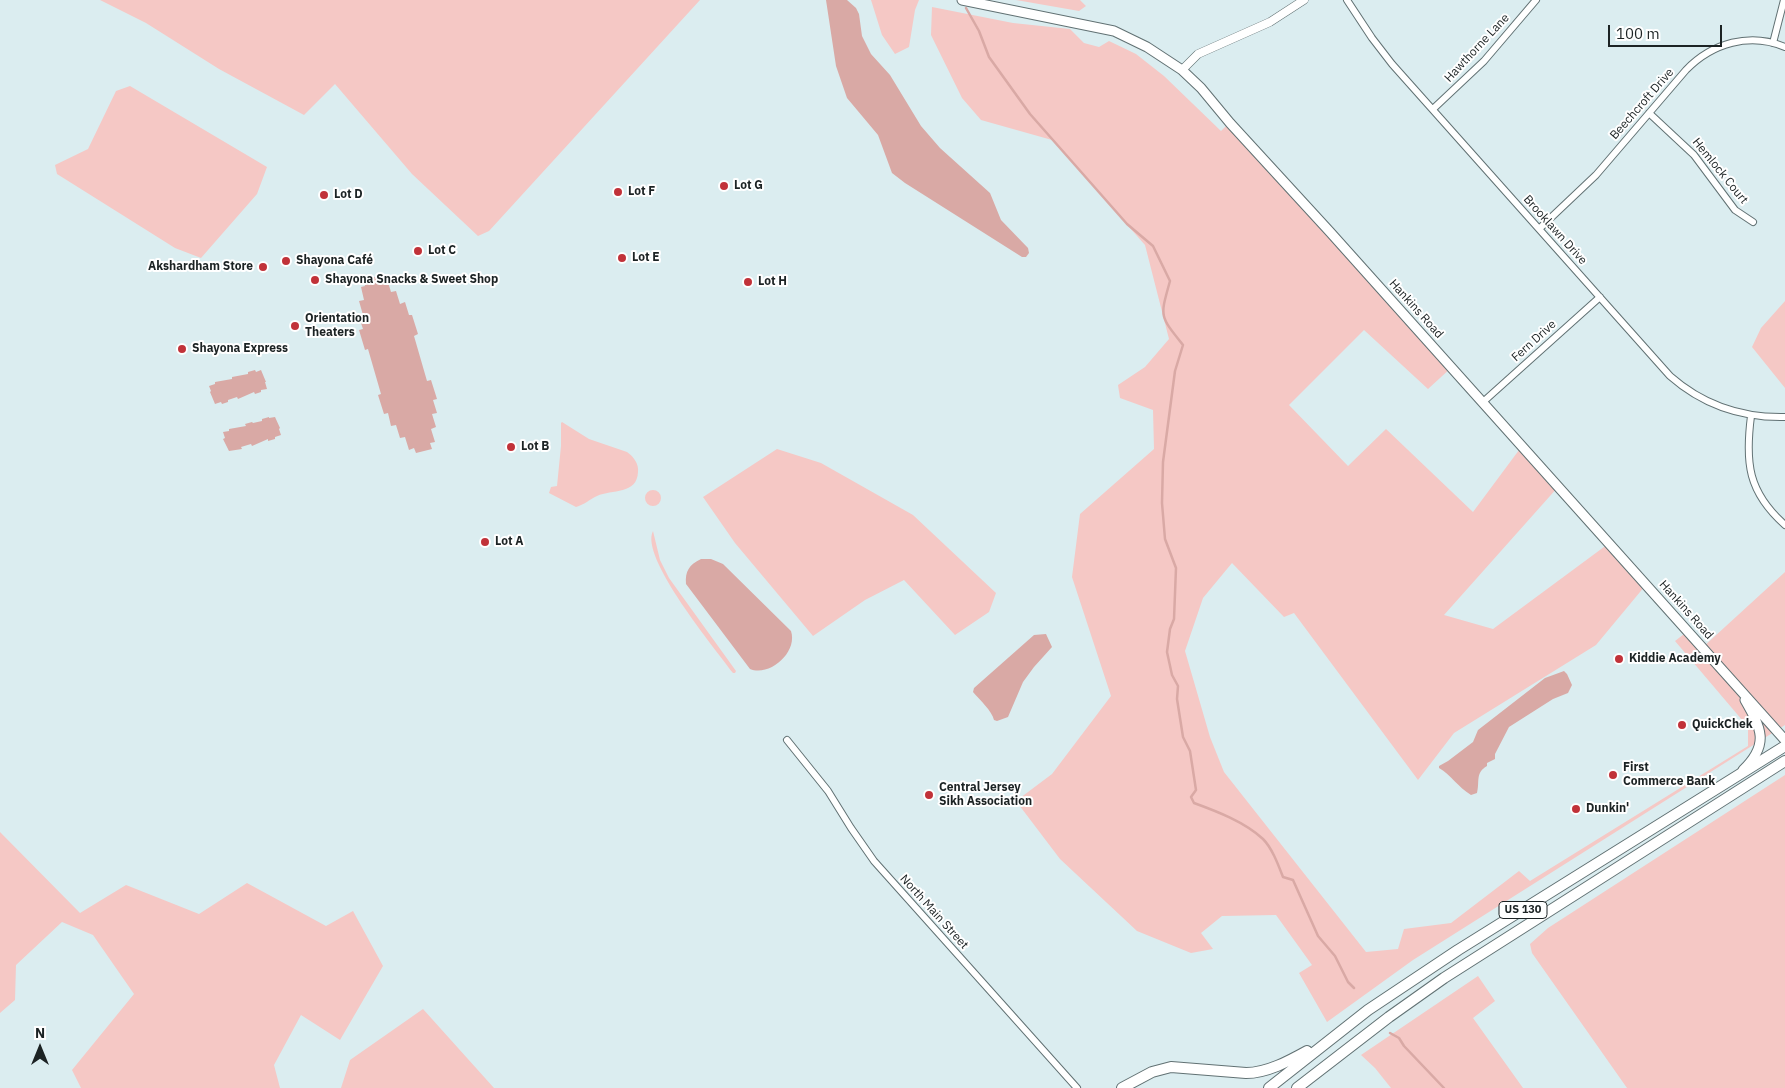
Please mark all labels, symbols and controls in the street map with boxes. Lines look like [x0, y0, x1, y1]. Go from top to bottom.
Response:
street label: Hawthorne Lane [1442, 11, 1512, 85]
scale bar [1610, 15, 1724, 47]
text: 100 m [1616, 24, 1660, 43]
street label: Beechcroft Drive [1607, 65, 1677, 143]
street label: Hemlock Court [1689, 135, 1751, 207]
place label: Lot G [734, 179, 763, 193]
marker: Lot G [718, 180, 730, 192]
place label: Lot F [628, 185, 655, 199]
marker: Lot F [612, 186, 624, 198]
place label: Lot D [334, 188, 363, 202]
marker: Lot D [318, 189, 330, 201]
street label: Brooklawn Drive [1520, 192, 1590, 268]
place label: Lot C [428, 244, 456, 258]
marker: Lot C [412, 245, 424, 257]
place label: Lot E [632, 251, 660, 265]
marker: Lot E [616, 252, 628, 264]
place label: Shayona Café [296, 254, 373, 268]
marker: Shayona Café [280, 255, 292, 267]
place label: Akshardham Store [148, 260, 253, 274]
marker: Akshardham Store [257, 261, 269, 273]
place label: Shayona Snacks & Sweet Shop [325, 273, 498, 287]
marker: Shayona Snacks & Sweet Shop [309, 274, 321, 286]
place label: Lot H [758, 275, 787, 289]
marker: Lot H [742, 276, 754, 288]
street label: Hankins Road [1386, 277, 1446, 341]
place label: Orientation Theaters [305, 312, 369, 340]
street label: Fern Drive [1509, 317, 1559, 365]
marker: Orientation Theaters [289, 320, 301, 332]
place label: Shayona Express [192, 342, 288, 356]
marker: Shayona Express [176, 343, 188, 355]
place label: Lot B [521, 440, 549, 454]
marker: Lot B [505, 441, 517, 453]
place label: Lot A [495, 535, 524, 549]
marker: Lot A [479, 536, 491, 548]
street label: Hankins Road [1656, 578, 1716, 642]
place label: Kiddie Academy [1629, 652, 1721, 666]
marker: Kiddie Academy [1613, 653, 1625, 665]
place label: QuickChek [1692, 718, 1753, 732]
marker: QuickChek [1676, 719, 1688, 731]
place label: First Commerce Bank [1623, 761, 1715, 789]
marker: First Commerce Bank [1607, 769, 1619, 781]
place label: Central Jersey Sikh Association [939, 781, 1032, 809]
marker: Central Jersey Sikh Association [923, 789, 935, 801]
place label: Dunkin' [1586, 802, 1629, 816]
marker: Dunkin' [1570, 803, 1582, 815]
street label: North Main Street [897, 872, 971, 952]
road number: US 130 [1499, 902, 1547, 918]
north arrow [15, 1023, 65, 1073]
text: N [35, 1024, 45, 1042]

